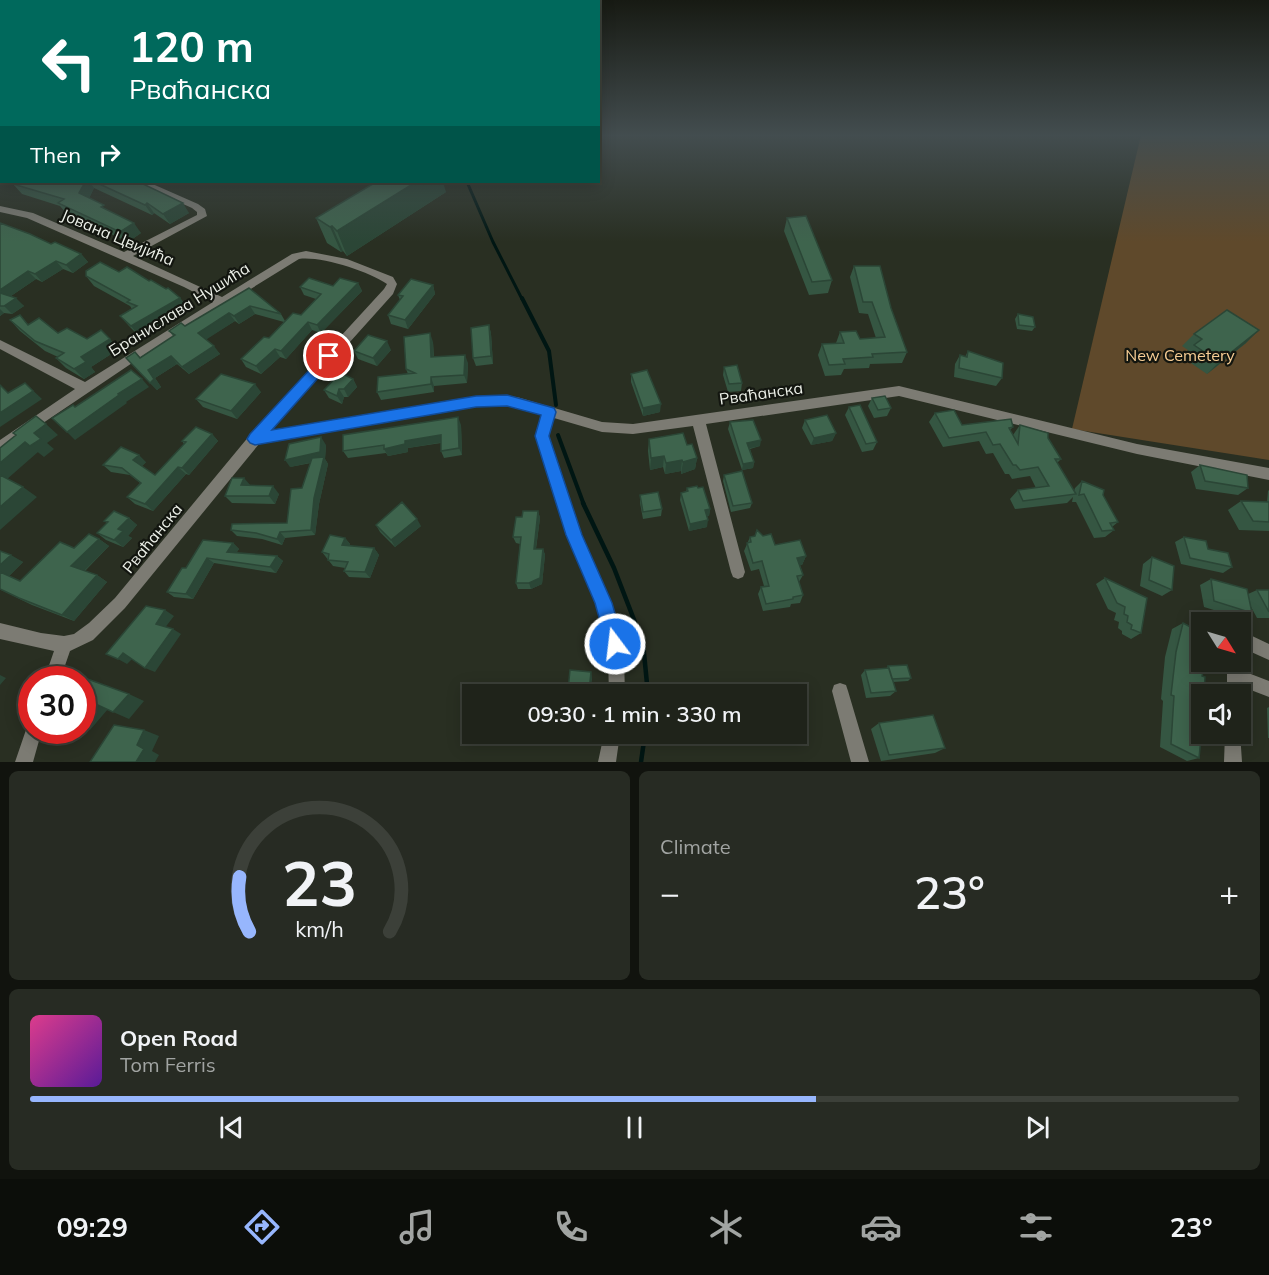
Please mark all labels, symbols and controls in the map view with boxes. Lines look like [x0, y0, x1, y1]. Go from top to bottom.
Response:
text: 120 m [129, 20, 254, 73]
icon: left [30, 24, 108, 102]
text: Рваћанска [129, 72, 271, 106]
icon: right [93, 138, 126, 171]
text: Then [30, 141, 81, 169]
street label: Јована Цвијића [58, 204, 178, 270]
street label: Бранислава Нушића [105, 258, 253, 360]
pin [303, 330, 354, 381]
icon: arrive [312, 339, 345, 372]
park label: New Cemetery [1125, 345, 1235, 365]
street label: Рваћанска [718, 377, 804, 409]
street label: Рваћанска [118, 499, 186, 577]
position arrow [583, 612, 647, 676]
north arrow [1191, 612, 1251, 672]
map controls [1191, 612, 1251, 744]
speed limit sign: 30 [18, 666, 96, 744]
button: sound [1191, 684, 1251, 744]
text: 09:30 · 1 min · 330 m [527, 700, 742, 728]
text: Climate [660, 834, 731, 859]
text: 23 [282, 843, 357, 922]
text: 23° [914, 864, 985, 920]
text: − [660, 872, 680, 913]
text: + [1219, 872, 1239, 913]
text: km/h [295, 916, 344, 943]
text: Open Road [120, 1024, 238, 1052]
text: Tom Ferris [120, 1052, 216, 1077]
icon: previous [215, 1111, 248, 1144]
icon: pause [618, 1111, 651, 1144]
icon: next [1021, 1111, 1054, 1144]
icon: directions [241, 1206, 283, 1248]
icon: music [396, 1206, 438, 1248]
icon: phone [550, 1206, 592, 1248]
icon: climate [705, 1206, 747, 1248]
icon: car [860, 1206, 902, 1248]
icon: filters [1015, 1206, 1057, 1248]
text: 09:29 [56, 1210, 128, 1244]
text: 23° [1170, 1210, 1212, 1244]

